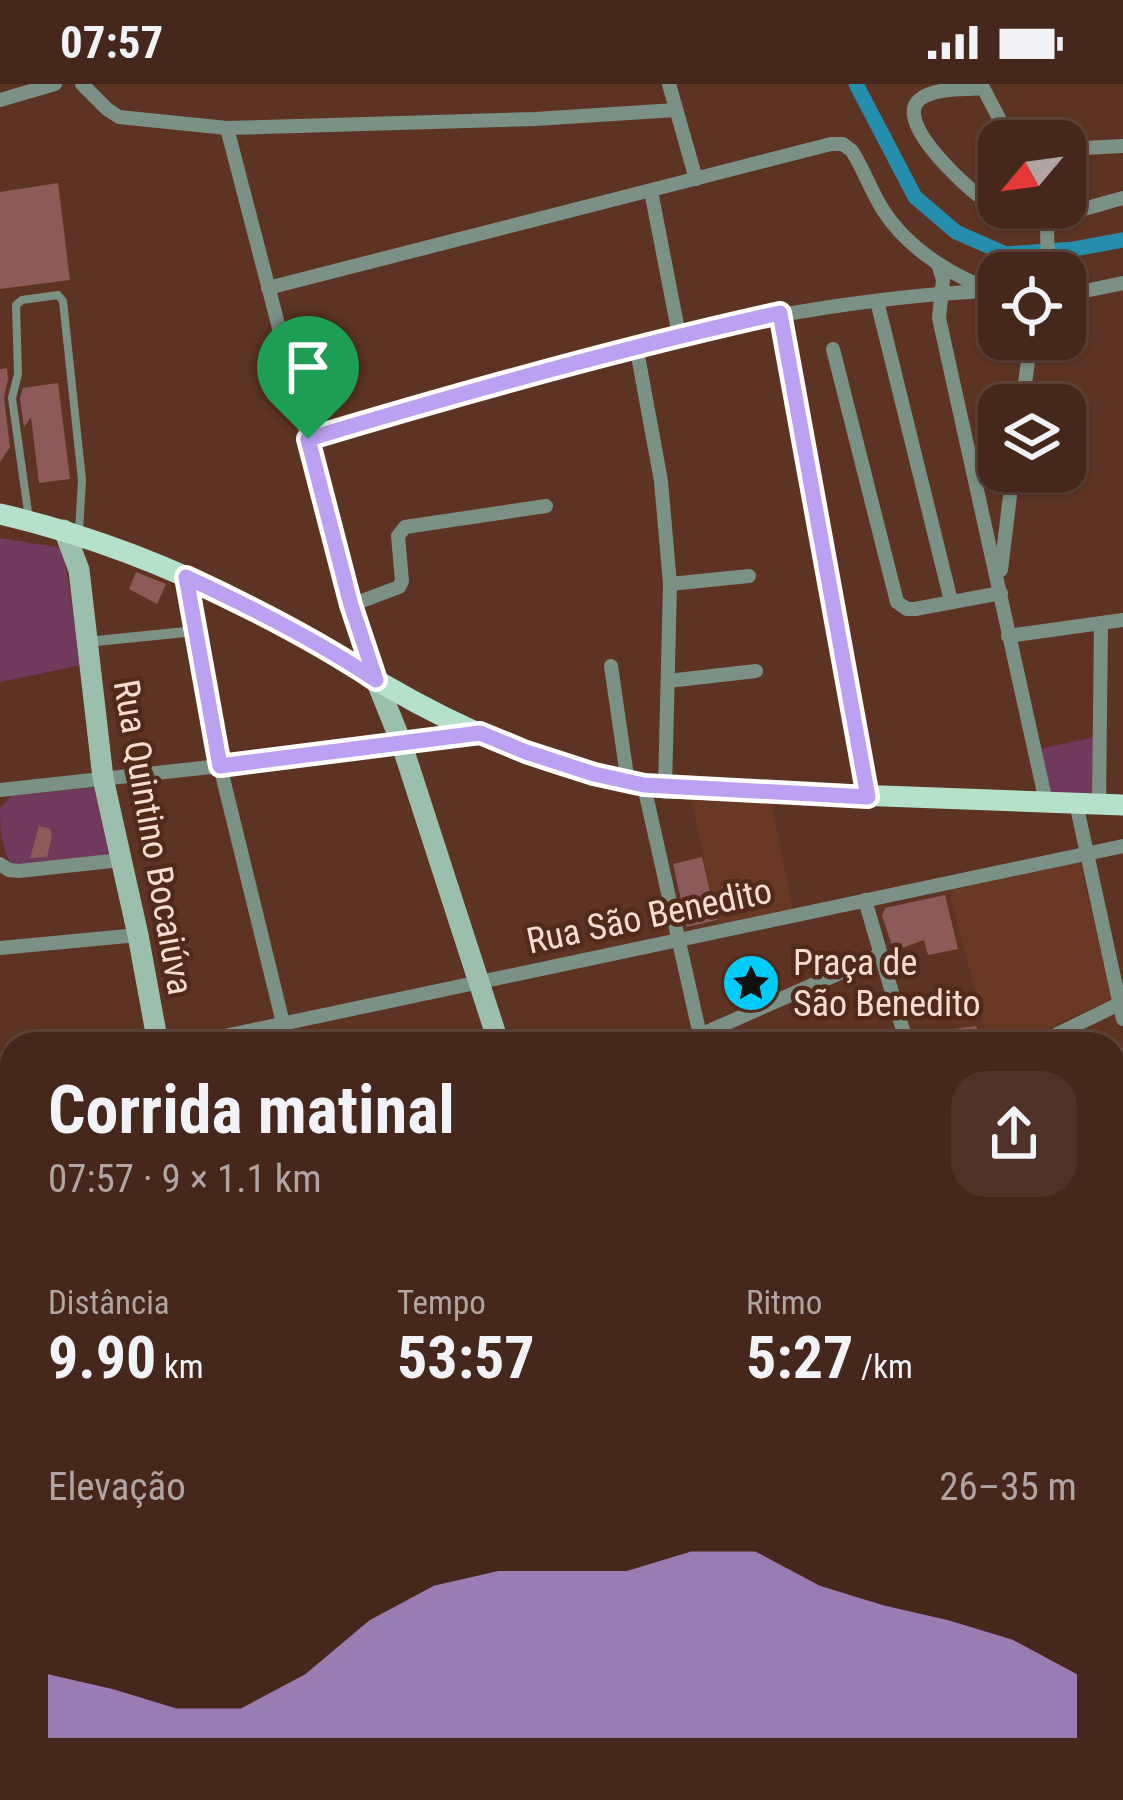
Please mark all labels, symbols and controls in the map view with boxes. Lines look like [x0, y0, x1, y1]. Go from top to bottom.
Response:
text: 07:57 [60, 16, 163, 69]
north arrow [978, 120, 1086, 228]
map controls [978, 120, 1086, 492]
button: locate [978, 252, 1086, 360]
pin [257, 316, 359, 439]
icon: arrive [275, 334, 341, 400]
button: layers [978, 384, 1086, 492]
street label: Rua Quintino Bocaiúva [105, 676, 201, 998]
street label: Rua São Benedito [523, 869, 776, 962]
place label: Praça de São Benedito [793, 942, 981, 1025]
place icon: Praça de São Benedito [720, 952, 782, 1014]
button: share [951, 1071, 1077, 1197]
text: Corrida matinal [48, 1072, 455, 1149]
text: 07:57 · 9 × 1.1 km [48, 1156, 322, 1202]
text: Distância [48, 1283, 170, 1322]
text: Tempo [397, 1283, 486, 1322]
text: Ritmo [746, 1283, 822, 1322]
text: 9.90 [48, 1322, 156, 1393]
text: 53:57 [397, 1322, 535, 1393]
text: 5:27 [746, 1322, 853, 1393]
text: km [156, 1347, 204, 1386]
text: /km [853, 1347, 913, 1386]
text: Elevação [48, 1464, 186, 1510]
text: 26–35 m [939, 1464, 1077, 1510]

